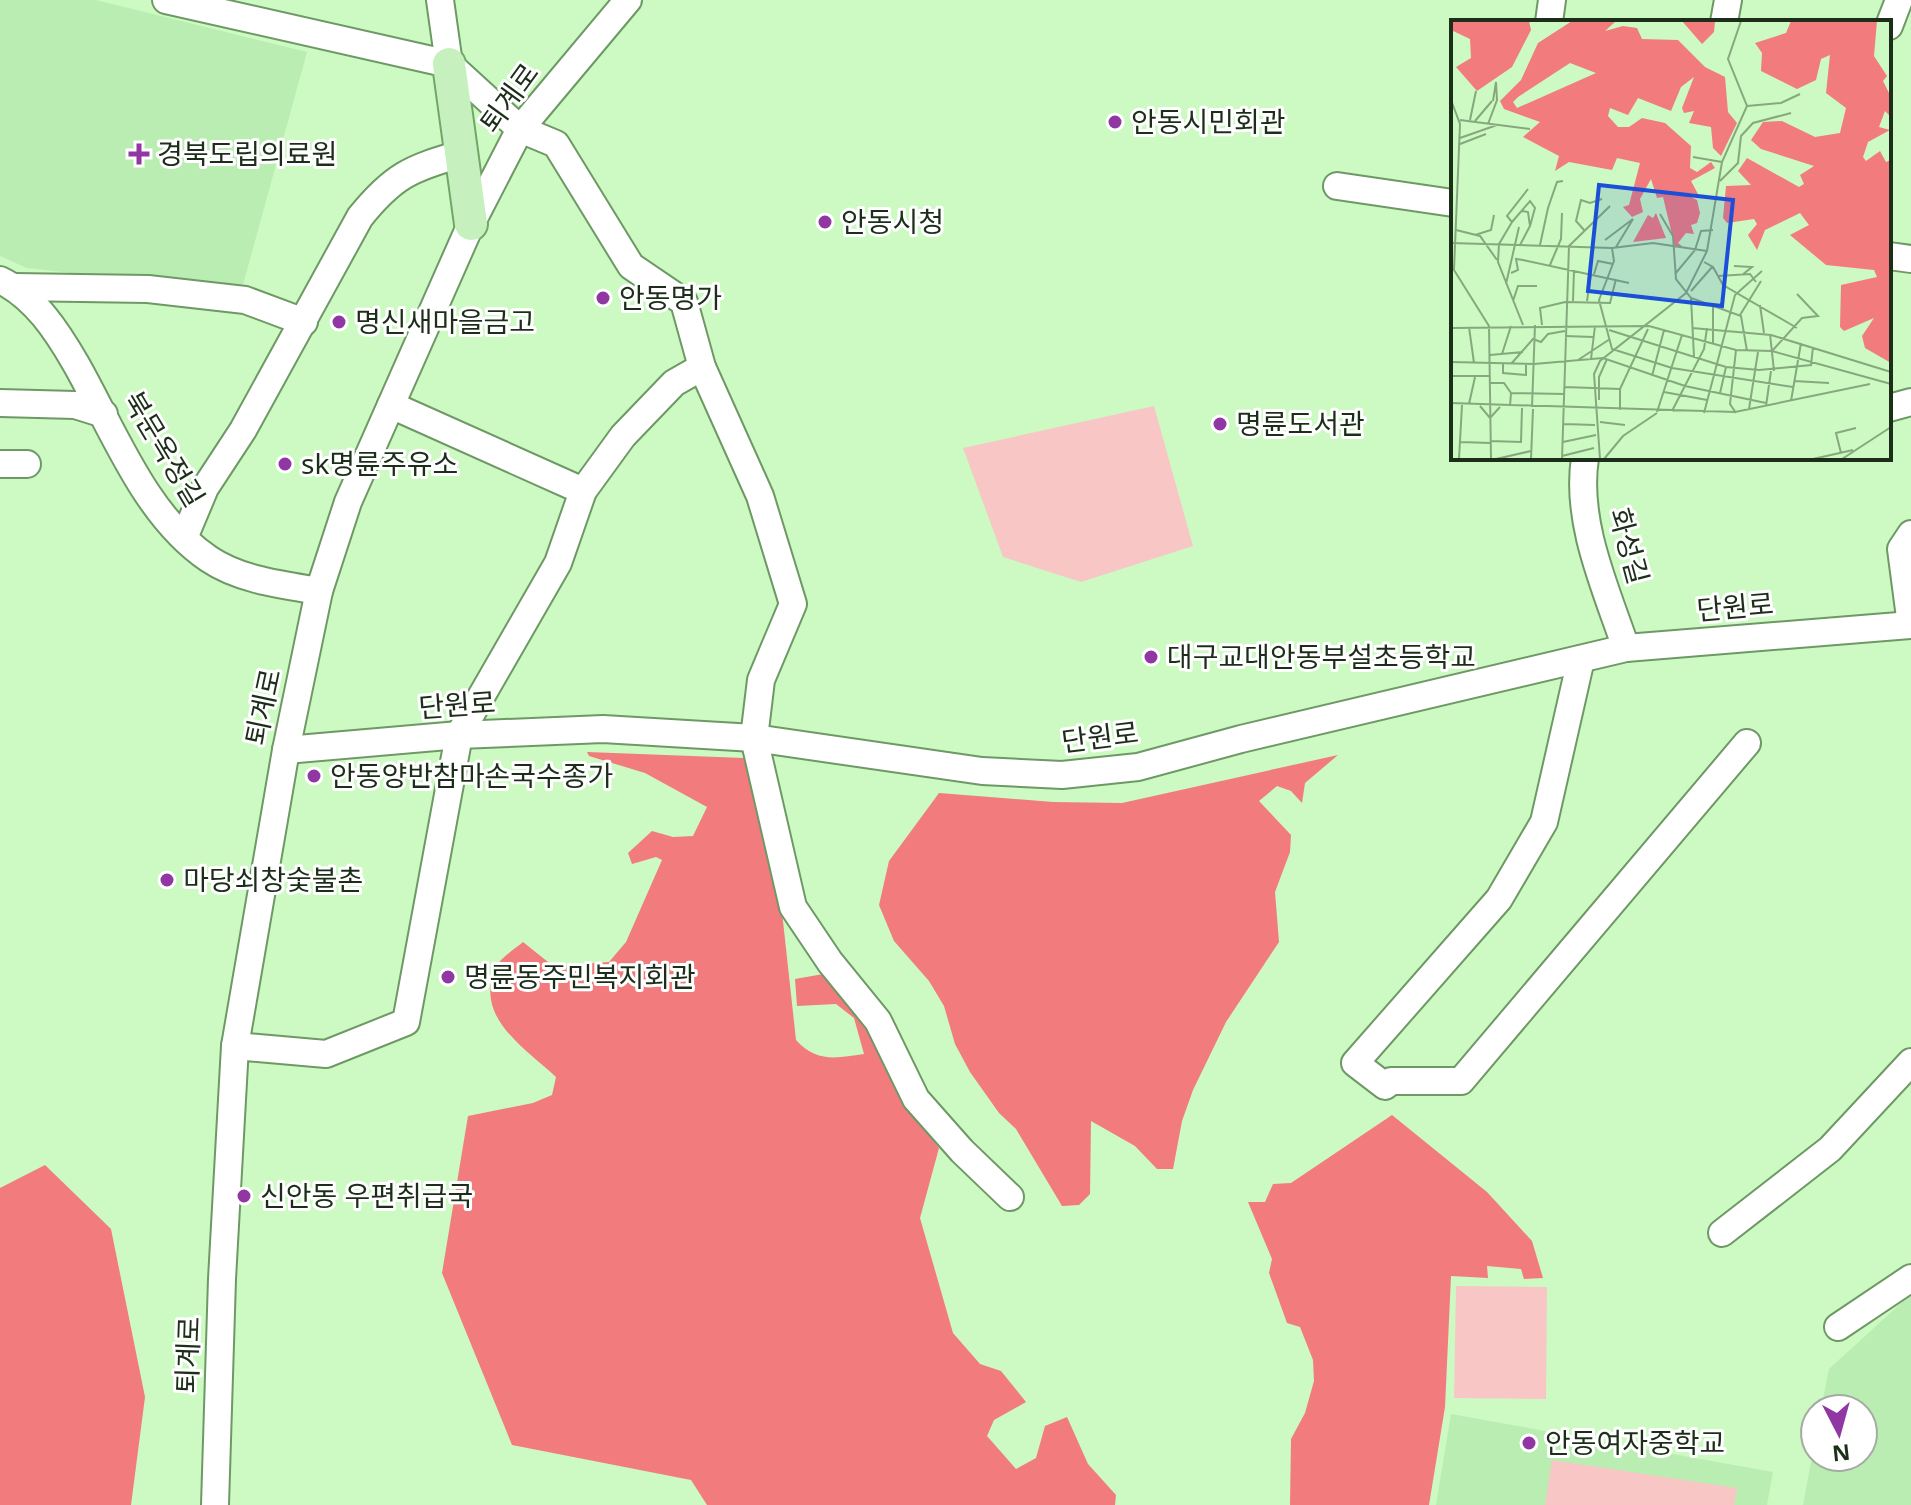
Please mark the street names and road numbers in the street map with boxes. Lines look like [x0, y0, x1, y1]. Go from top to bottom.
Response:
street label: 퇴계로 [470, 55, 546, 140]
street label: 북문옥정길 [115, 383, 214, 513]
street label: 화성길 [1602, 503, 1658, 588]
street label: 단원로 [1695, 584, 1775, 628]
street label: 퇴계로 [235, 665, 289, 749]
street label: 단원로 [417, 682, 497, 726]
street label: 단원로 [1059, 712, 1141, 760]
street label: 퇴계로 [167, 1316, 207, 1394]

